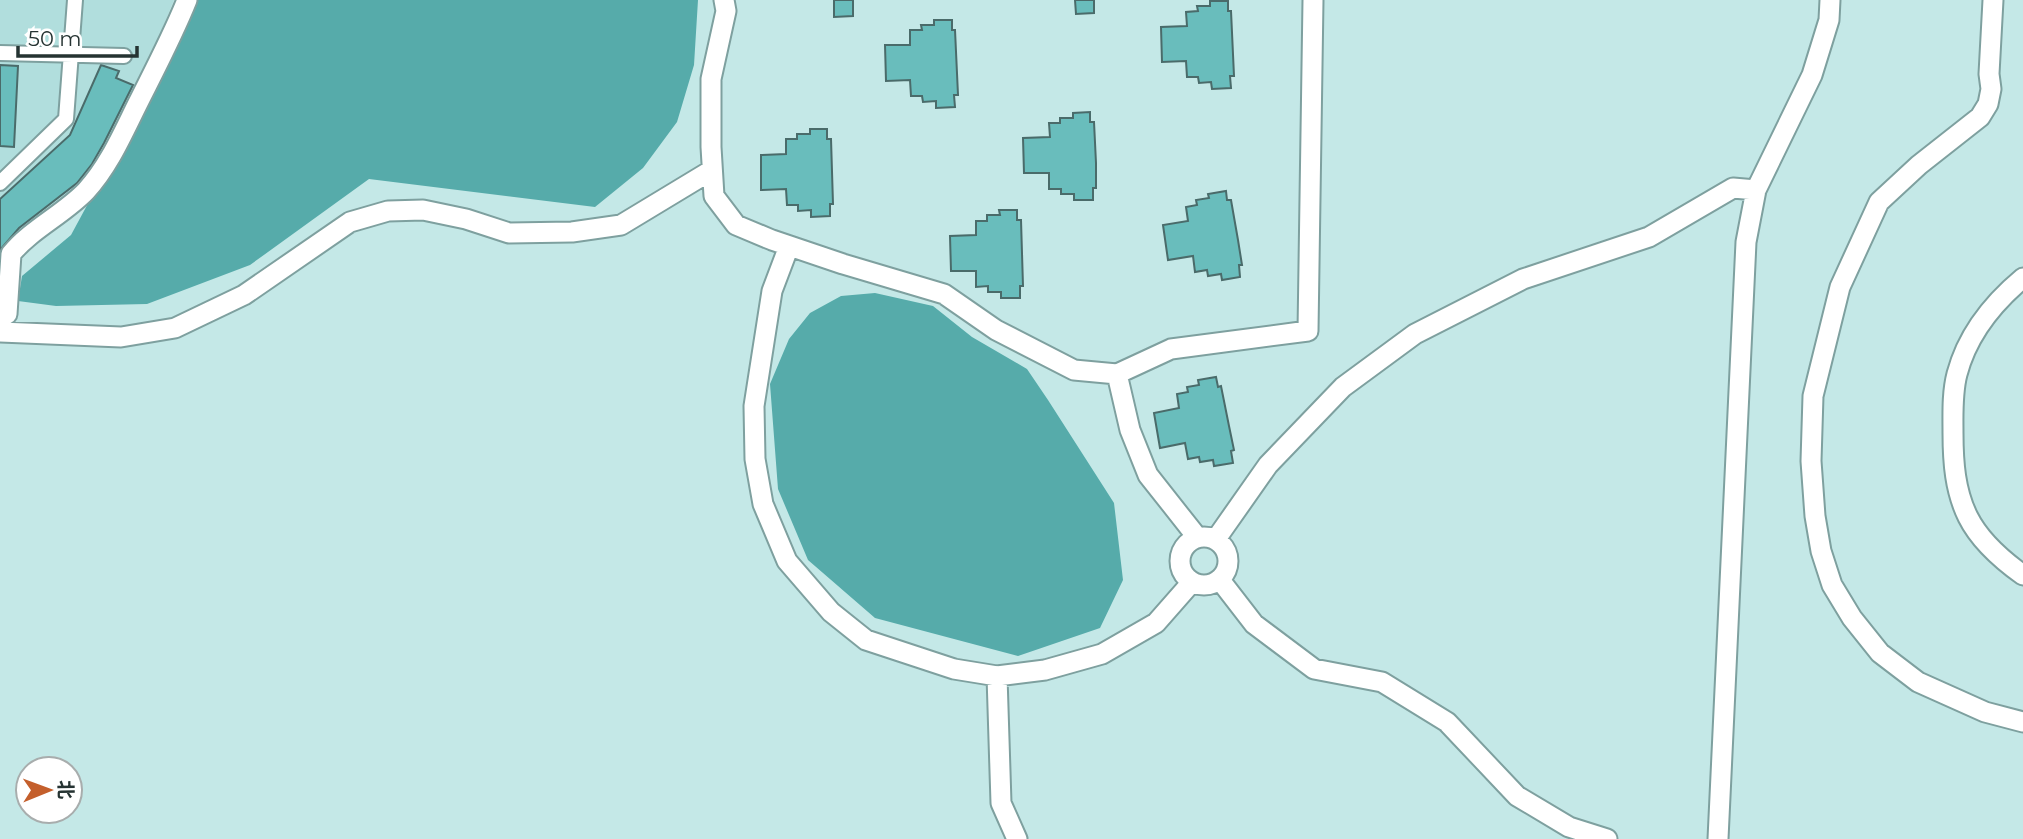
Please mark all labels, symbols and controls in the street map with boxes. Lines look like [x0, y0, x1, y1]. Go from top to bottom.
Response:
scale bar [18, 14, 136, 58]
text: 50 m [28, 26, 82, 51]
north arrow [14, 755, 84, 825]
text: 北 [54, 780, 77, 799]

